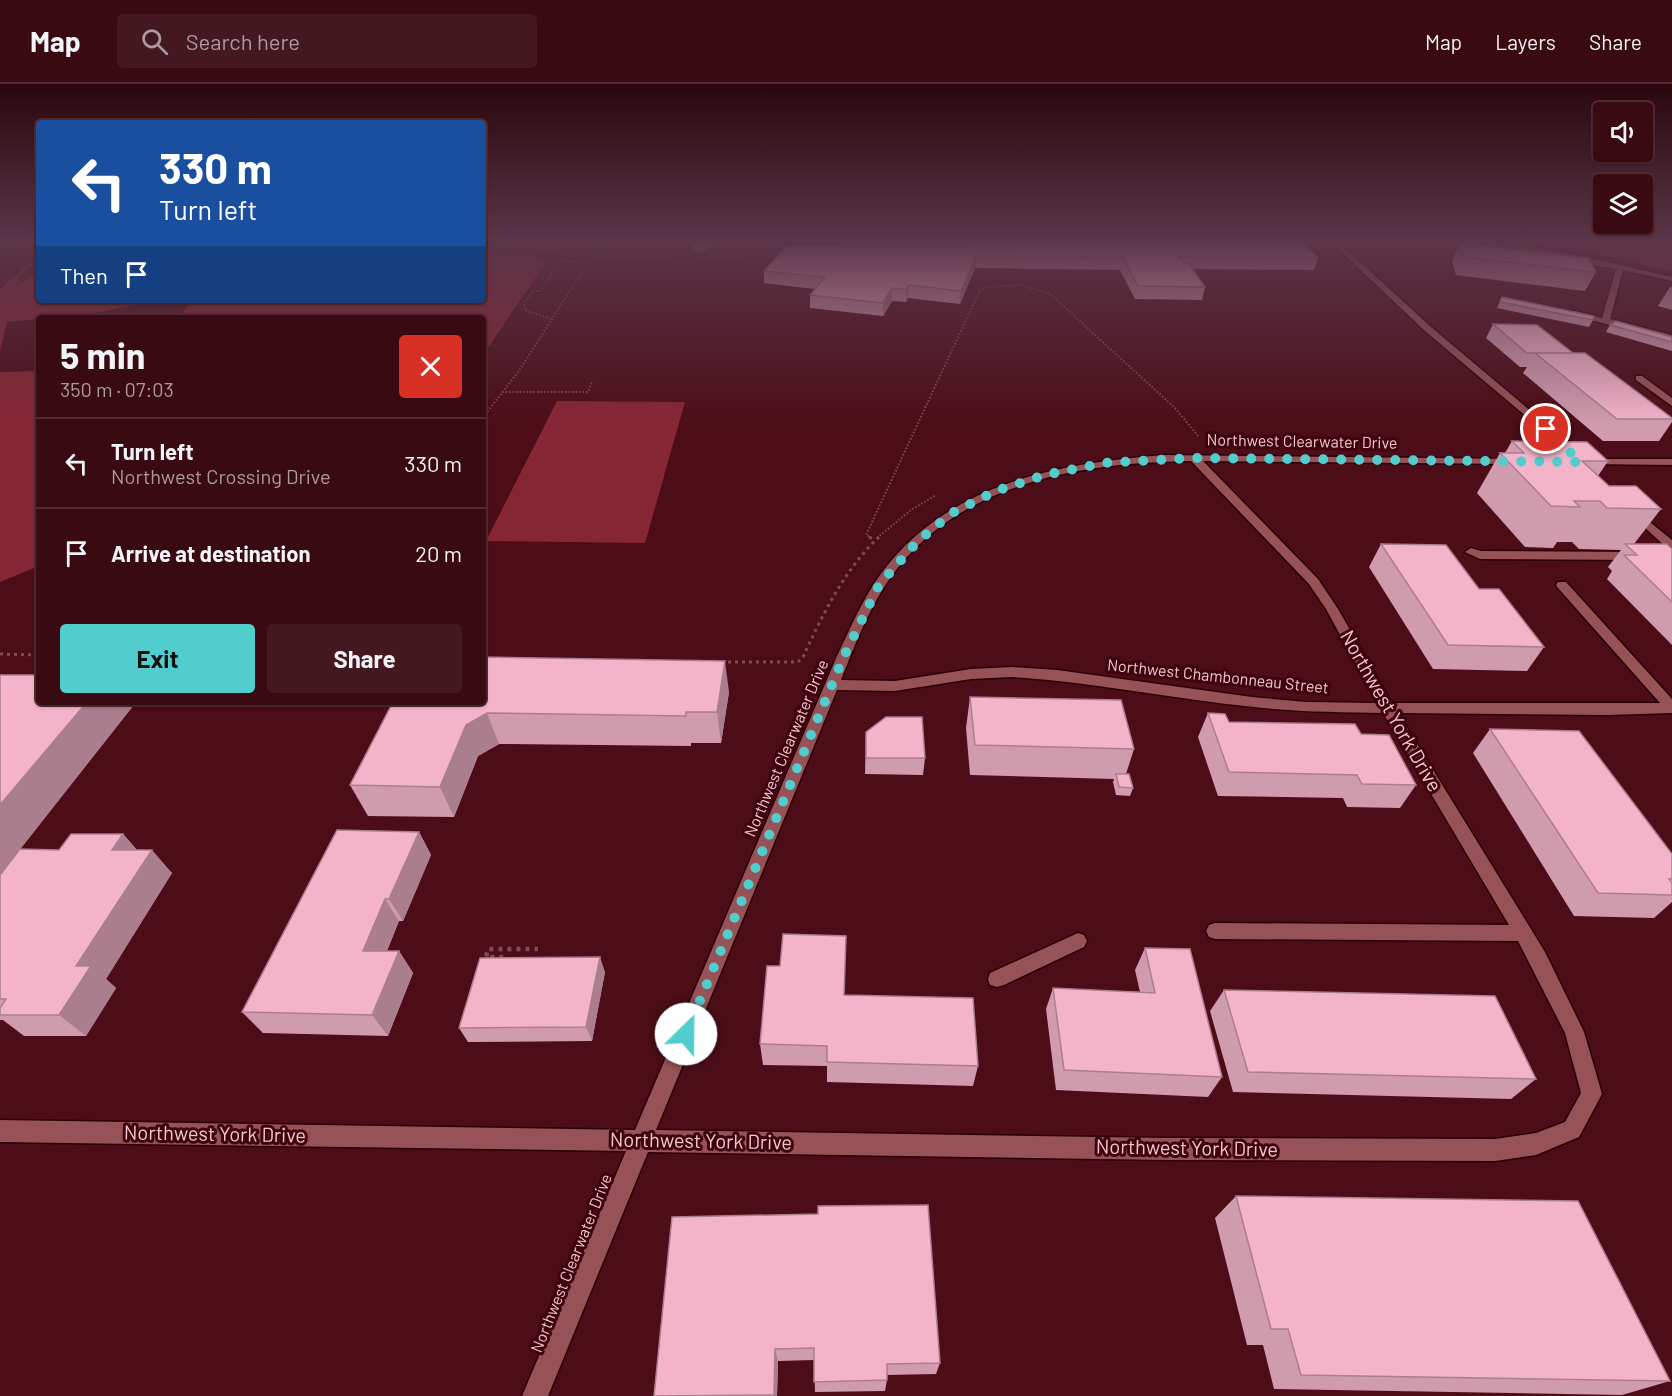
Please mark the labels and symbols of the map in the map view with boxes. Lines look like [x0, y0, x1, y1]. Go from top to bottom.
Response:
pin [1520, 403, 1571, 454]
street label: Northwest Clearwater Drive [1206, 429, 1398, 452]
street label: Northwest York Drive [1336, 626, 1448, 795]
street label: Northwest Chambonneau Street [1106, 654, 1330, 697]
street label: Northwest Clearwater Drive [740, 656, 832, 839]
position arrow [654, 1002, 718, 1066]
street label: Northwest York Drive [124, 1119, 306, 1147]
street label: Northwest York Drive [610, 1126, 792, 1154]
street label: Northwest York Drive [1096, 1133, 1278, 1161]
street label: Northwest Clearwater Drive [526, 1171, 615, 1355]

